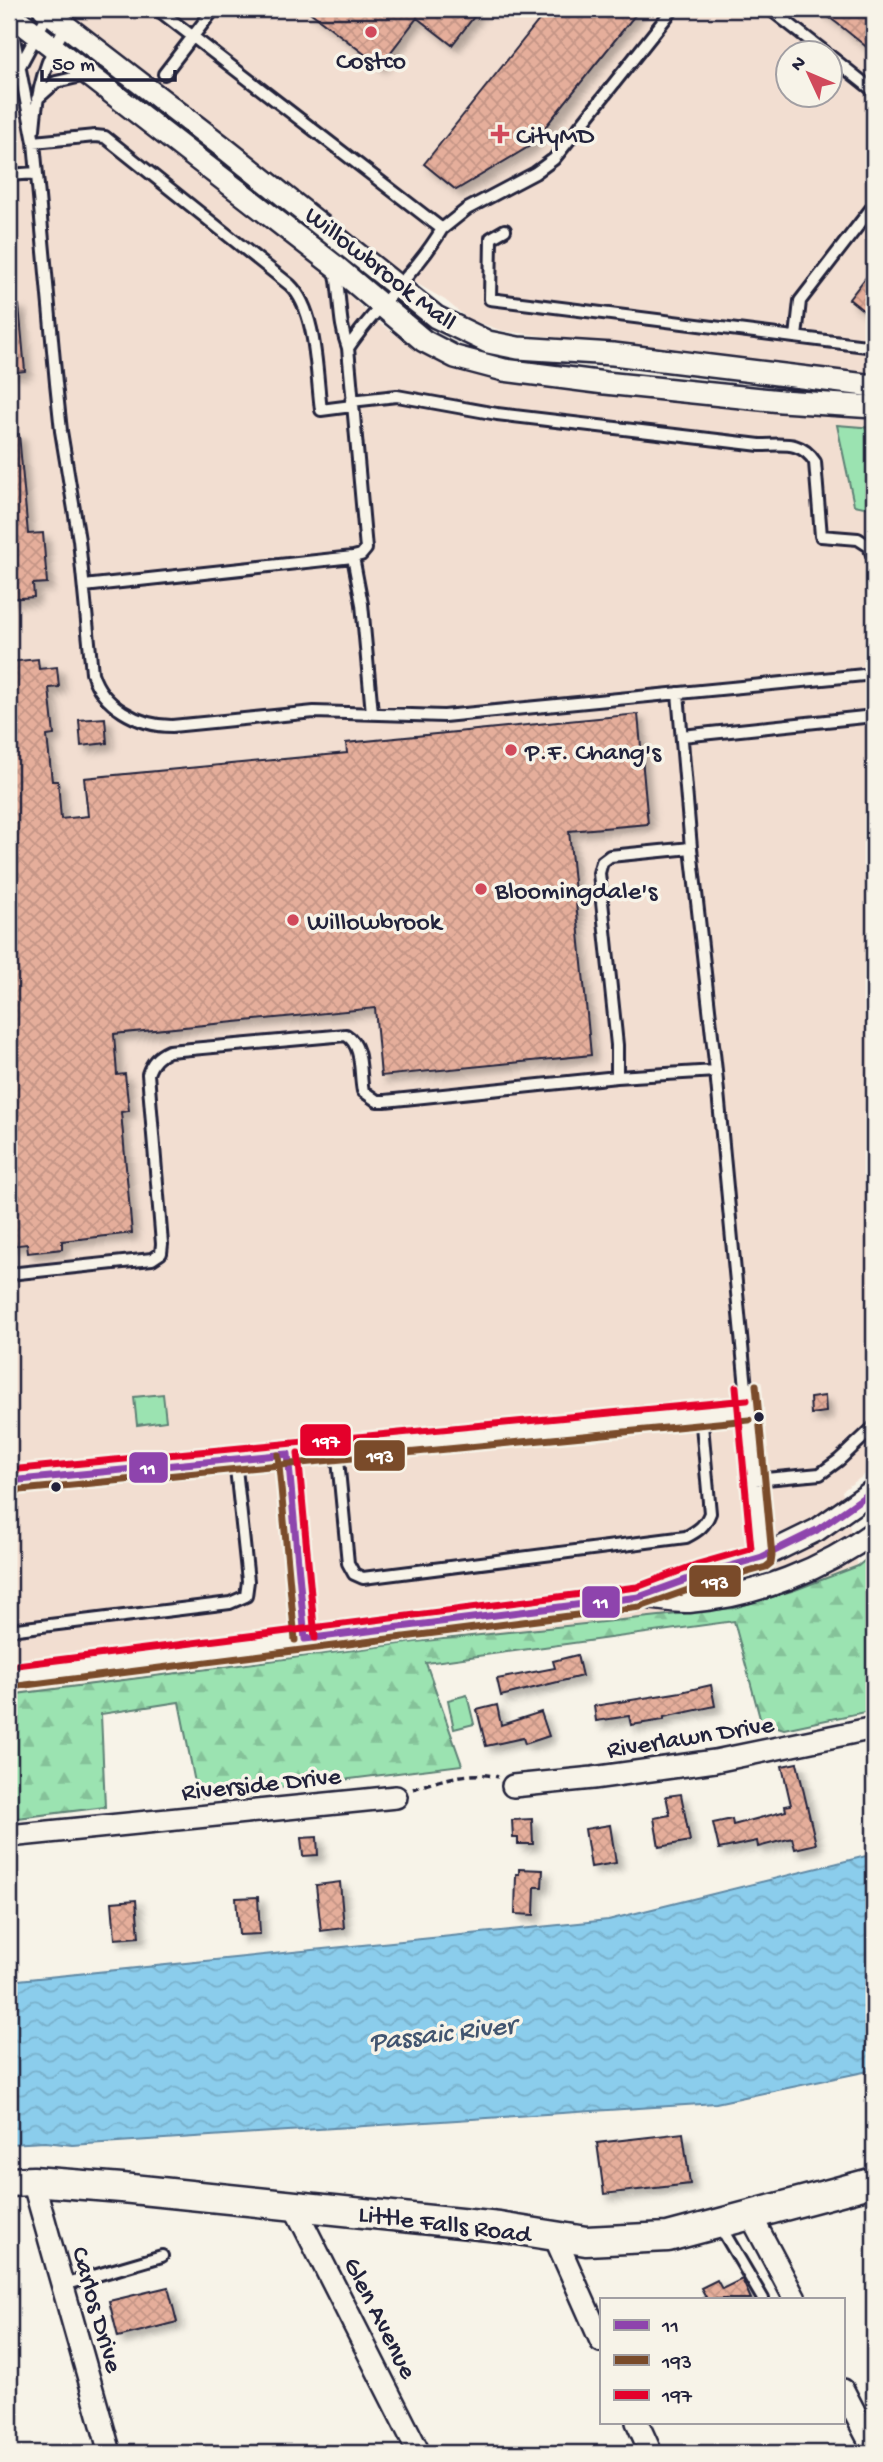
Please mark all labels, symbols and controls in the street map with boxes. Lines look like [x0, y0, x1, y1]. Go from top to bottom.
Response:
marker: Costco [363, 24, 379, 40]
scale bar [42, 38, 175, 82]
north arrow [774, 38, 844, 108]
place label: Costco [336, 48, 406, 79]
text: N [787, 52, 812, 77]
text: 50 m [52, 54, 95, 79]
place label: CityMD [516, 123, 594, 154]
marker: CityMD [490, 124, 510, 144]
street label: Willowbrook Mall [297, 202, 461, 340]
place label: P.F. Chang's [524, 739, 662, 770]
marker: P.F. Chang's [503, 742, 519, 758]
place label: Bloomingdale's [494, 878, 659, 909]
marker: Bloomingdale's [473, 881, 489, 897]
place label: Willowbrook [307, 909, 444, 940]
marker: Willowbrook [285, 912, 301, 928]
unlabelled marker [752, 1410, 766, 1424]
line badge: 197 [299, 1423, 352, 1457]
text: 197 [311, 1432, 341, 1455]
line badge: 193 [353, 1439, 406, 1472]
text: 193 [365, 1447, 394, 1470]
line badge: 11 [128, 1451, 169, 1484]
text: 11 [139, 1459, 156, 1482]
unlabelled marker [49, 1480, 63, 1494]
line badge: 193 [688, 1564, 742, 1598]
text: 193 [700, 1573, 729, 1596]
line badge: 11 [581, 1585, 621, 1619]
text: 11 [592, 1593, 609, 1616]
street label: Riverlawn Drive [605, 1711, 777, 1768]
street label: Riverside Drive [180, 1763, 343, 1810]
water label: Passaic River [368, 2010, 522, 2061]
street label: Little Falls Road [357, 2201, 534, 2253]
street label: Carlos Drive [62, 2244, 128, 2377]
street label: Glen Avenue [334, 2253, 422, 2386]
legend [600, 2298, 844, 2424]
text: 11 [661, 2316, 679, 2341]
text: 193 [661, 2352, 692, 2377]
text: 197 [661, 2386, 693, 2411]

